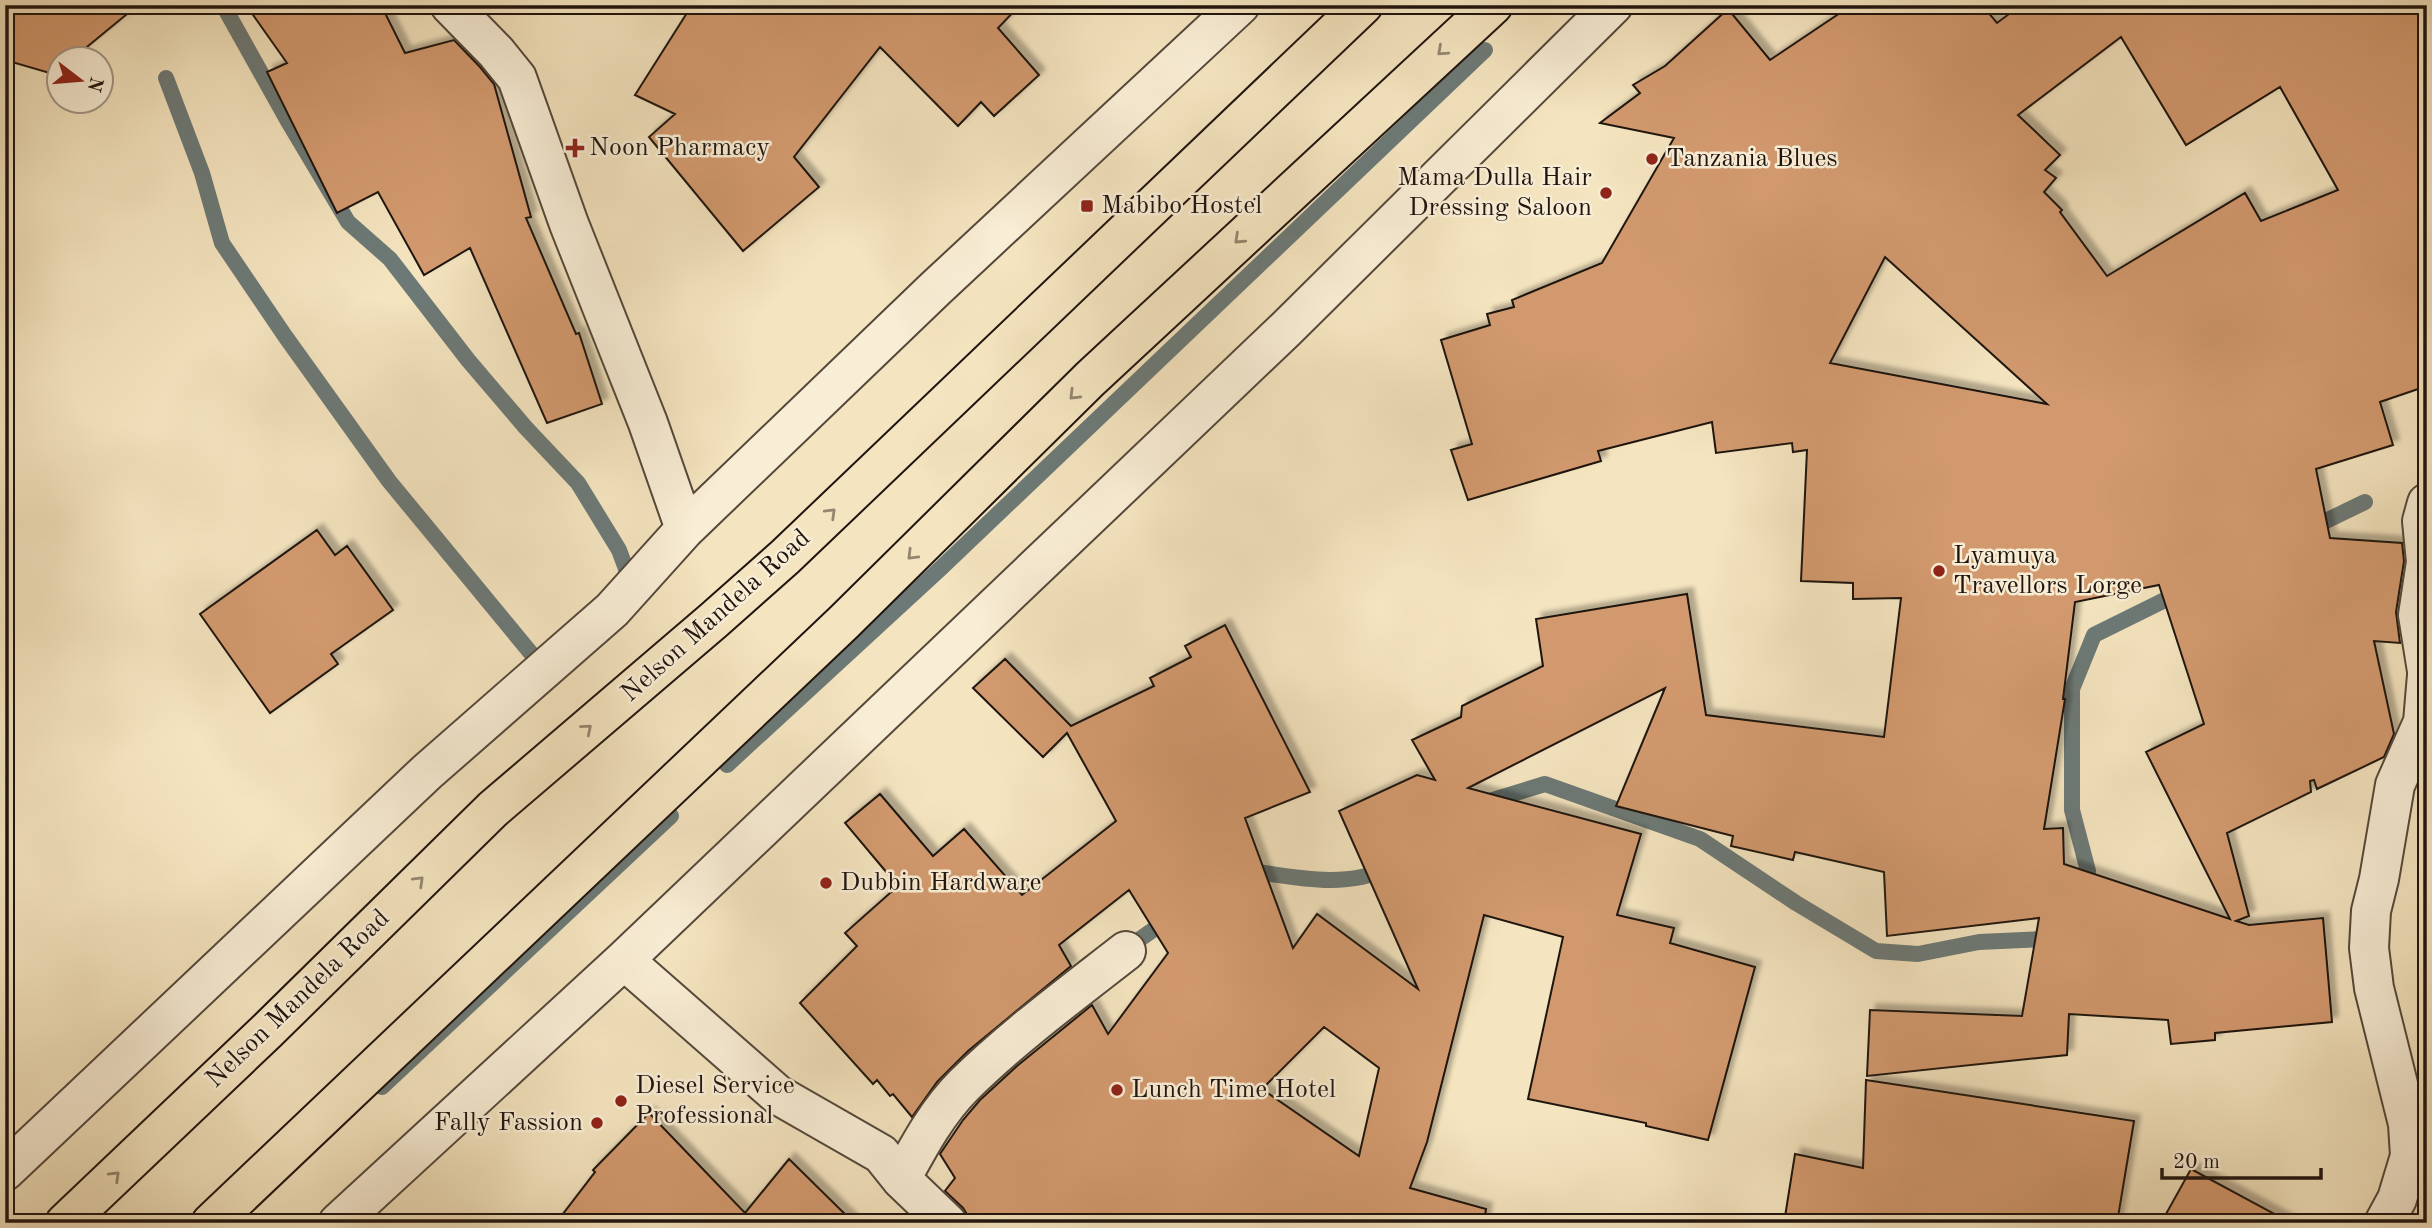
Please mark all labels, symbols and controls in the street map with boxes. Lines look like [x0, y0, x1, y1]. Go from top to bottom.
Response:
one-way arrow [1437, 43, 1450, 56]
north arrow [46, 46, 116, 116]
text: N [83, 74, 105, 94]
place label: Noon Pharmacy [589, 135, 770, 161]
marker: Noon Pharmacy [567, 140, 583, 156]
place label: Tanzania Blues [1666, 146, 1838, 172]
marker: Tanzania Blues [1644, 151, 1660, 167]
place label: Mama Dulla Hair Dressing Saloon [1397, 165, 1592, 221]
marker: Mama Dulla Hair Dressing Saloon [1598, 185, 1614, 201]
place label: Mabibo Hostel [1101, 193, 1262, 219]
marker: Mabibo Hostel [1079, 198, 1095, 214]
one-way arrow [1235, 231, 1248, 244]
one-way arrow [1069, 387, 1082, 400]
one-way arrow [823, 508, 836, 521]
street label: Nelson Mandela Road [617, 525, 815, 707]
place label: Lyamuya Travellors Lorge [1953, 543, 2142, 599]
one-way arrow [908, 547, 920, 559]
marker: Lyamuya Travellors Lorge [1931, 563, 1947, 579]
one-way arrow [579, 725, 592, 737]
place label: Dubbin Hardware [840, 870, 1042, 896]
marker: Dubbin Hardware [818, 875, 834, 891]
one-way arrow [411, 877, 424, 890]
street label: Nelson Mandela Road [201, 905, 395, 1093]
place label: Diesel Service Professional [635, 1073, 795, 1129]
place label: Lunch Time Hotel [1131, 1077, 1336, 1103]
marker: Lunch Time Hotel [1109, 1082, 1125, 1098]
marker: Diesel Service Professional [613, 1093, 629, 1109]
place label: Fally Fassion [434, 1110, 583, 1136]
marker: Fally Fassion [589, 1115, 605, 1131]
scale bar [2162, 1137, 2322, 1181]
text: 20 m [2173, 1152, 2220, 1173]
one-way arrow [107, 1171, 120, 1184]

